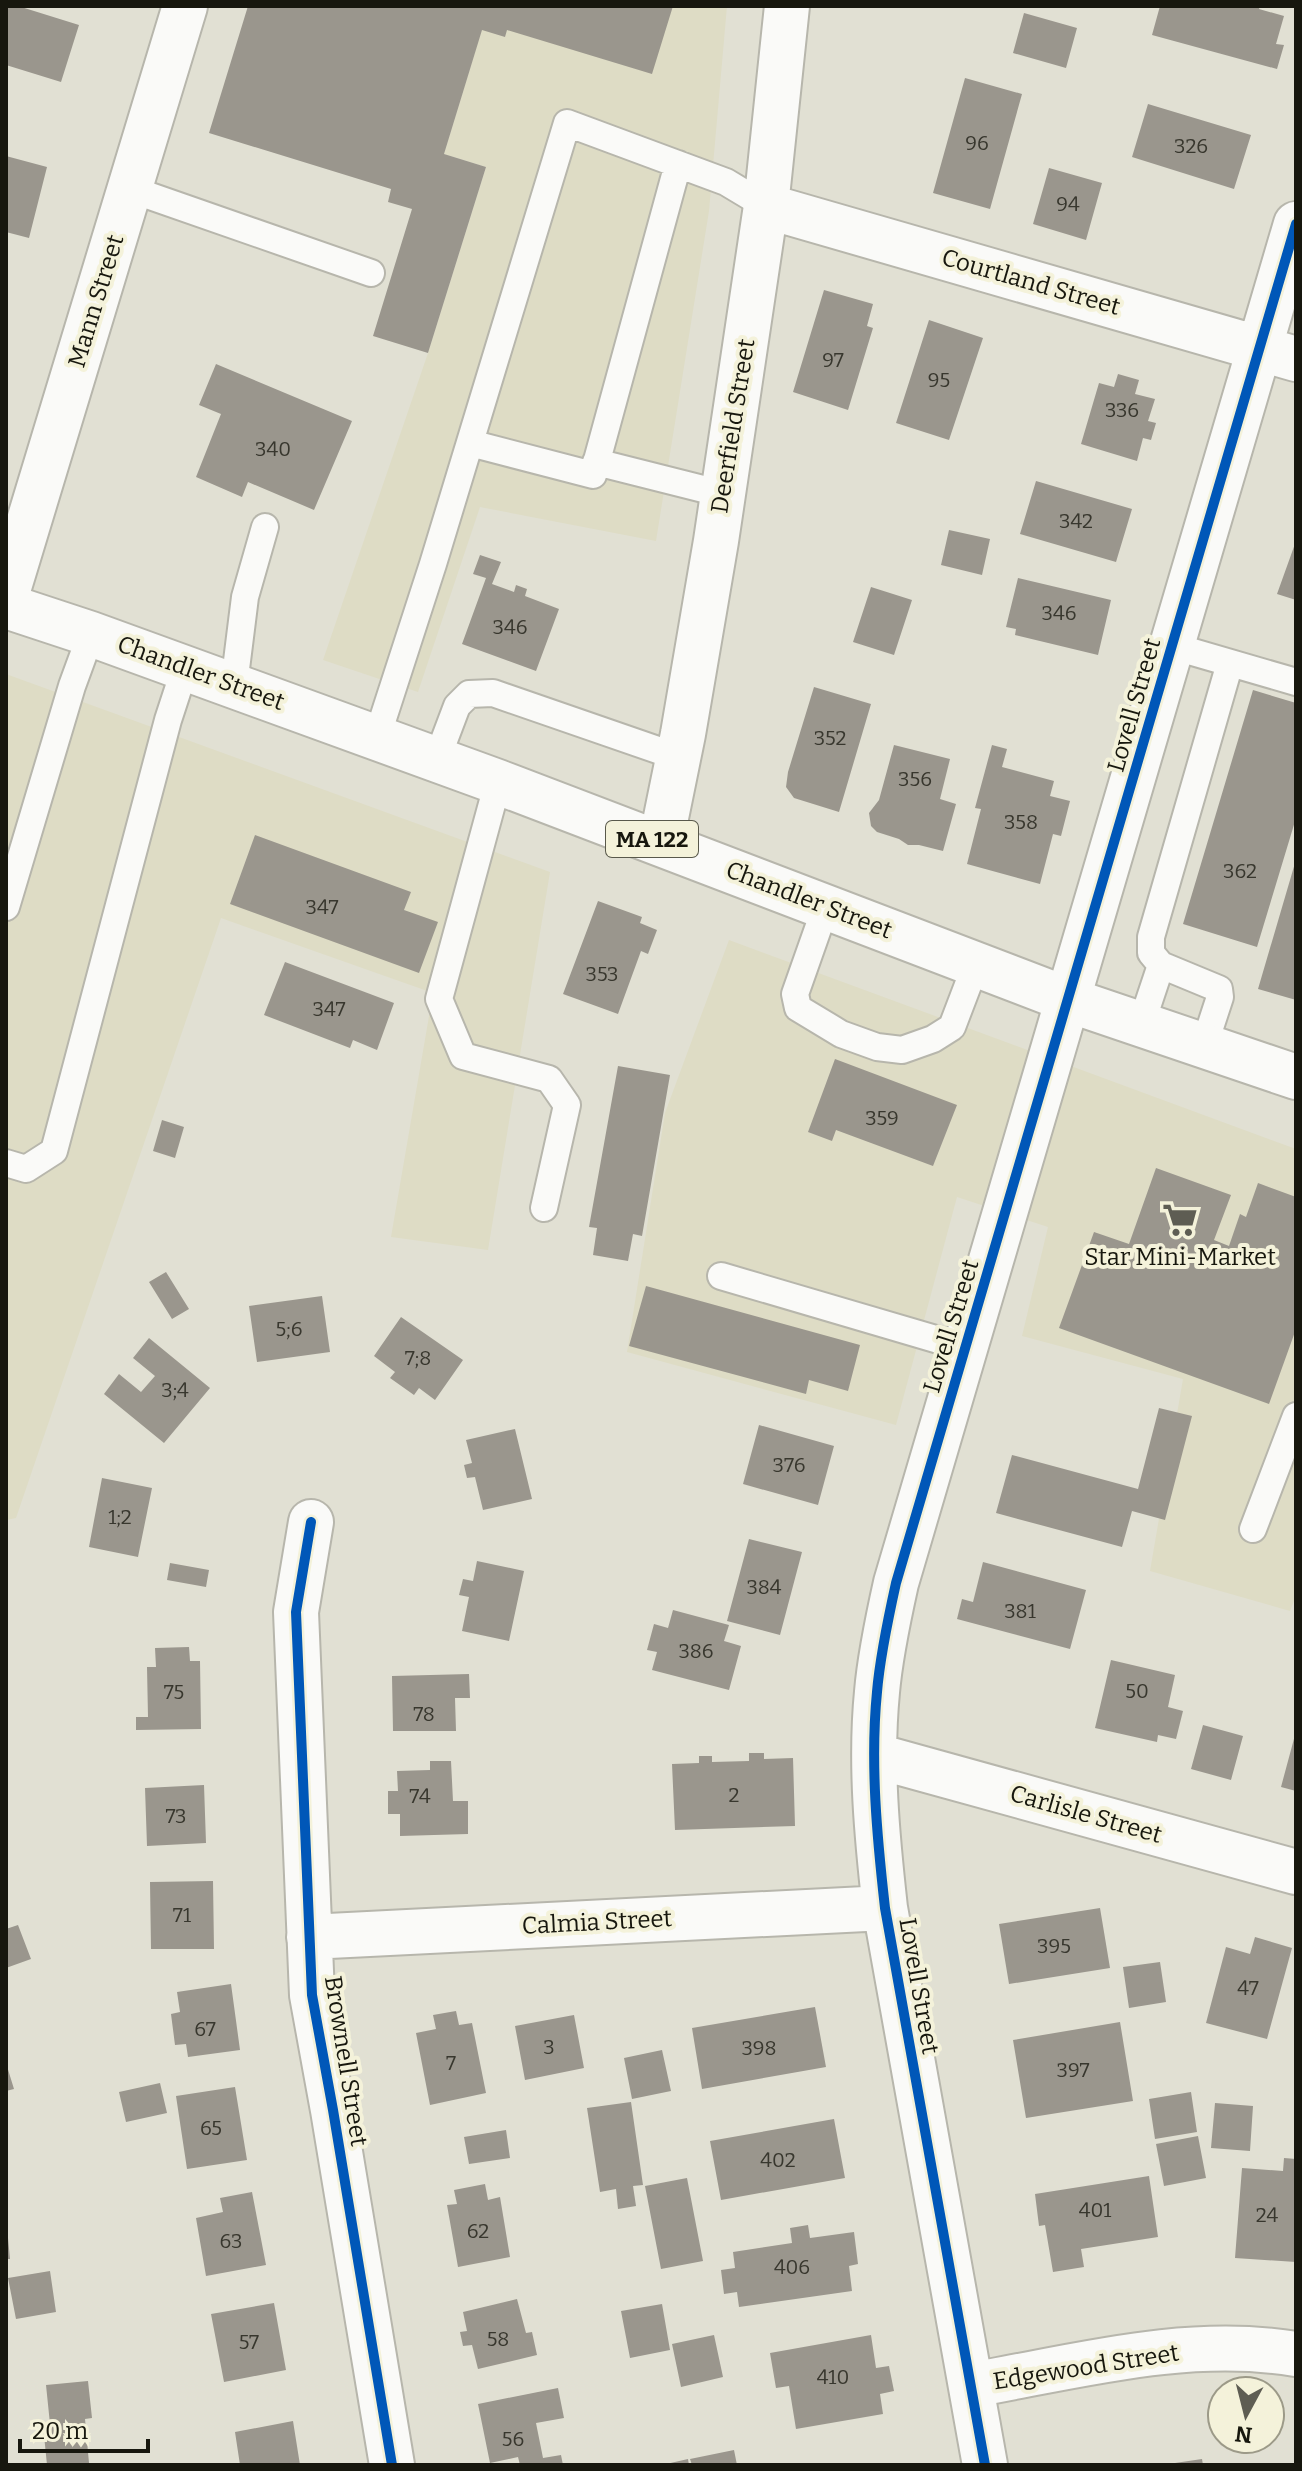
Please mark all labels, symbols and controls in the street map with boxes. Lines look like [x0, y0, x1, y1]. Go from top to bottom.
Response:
house number: 96 [965, 131, 989, 155]
house number: 326 [1174, 134, 1208, 158]
house number: 94 [1056, 192, 1080, 216]
street label: Mann Street [63, 231, 130, 371]
street label: Courtland Street [939, 243, 1124, 321]
street label: Deerfield Street [705, 336, 761, 515]
house number: 97 [822, 348, 844, 372]
house number: 95 [928, 368, 950, 392]
house number: 336 [1105, 398, 1139, 422]
house number: 340 [255, 437, 291, 461]
house number: 342 [1059, 509, 1093, 533]
house number: 346 [1042, 601, 1076, 625]
house number: 346 [493, 615, 527, 639]
street label: Chandler Street [114, 630, 289, 716]
street label: Lovell Street [1102, 635, 1167, 775]
house number: 352 [814, 726, 846, 750]
house number: 356 [898, 767, 932, 791]
house number: 358 [1004, 810, 1038, 834]
road number: MA 122 [606, 821, 698, 857]
street label: Chandler Street [722, 855, 896, 945]
house number: 362 [1223, 859, 1257, 883]
house number: 347 [306, 895, 338, 919]
house number: 353 [585, 962, 619, 986]
house number: 347 [313, 997, 345, 1021]
house number: 359 [865, 1106, 899, 1130]
supermarket icon: Star Mini-Market [1161, 1201, 1199, 1239]
place label: Star Mini-Market [1084, 1243, 1276, 1271]
street label: Lovell Street [917, 1256, 985, 1396]
house number: 5;6 [276, 1317, 302, 1341]
house number: 7;8 [405, 1346, 431, 1370]
house number: 3;4 [161, 1378, 189, 1402]
house number: 376 [773, 1453, 805, 1477]
house number: 1;2 [108, 1505, 132, 1529]
house number: 384 [746, 1575, 782, 1599]
house number: 381 [1004, 1599, 1036, 1623]
house number: 386 [678, 1639, 714, 1663]
house number: 50 [1125, 1679, 1149, 1703]
house number: 75 [164, 1680, 184, 1704]
house number: 78 [413, 1702, 435, 1726]
street label: Carlisle Street [1007, 1779, 1165, 1849]
house number: 2 [729, 1783, 739, 1807]
house number: 74 [409, 1784, 431, 1808]
house number: 73 [165, 1804, 187, 1828]
house number: 71 [173, 1903, 191, 1927]
street label: Calmia Street [521, 1904, 673, 1940]
street label: Lovell Street [893, 1916, 945, 2057]
house number: 395 [1037, 1934, 1071, 1958]
street label: Brownell Street [319, 1974, 373, 2149]
house number: 47 [1237, 1976, 1259, 2000]
house number: 67 [194, 2017, 216, 2041]
house number: 3 [543, 2035, 555, 2059]
house number: 398 [741, 2036, 777, 2060]
house number: 7 [446, 2051, 456, 2075]
house number: 397 [1057, 2058, 1089, 2082]
house number: 65 [200, 2116, 222, 2140]
house number: 402 [760, 2148, 796, 2172]
house number: 401 [1079, 2198, 1111, 2222]
house number: 24 [1256, 2203, 1279, 2227]
house number: 62 [467, 2219, 489, 2243]
house number: 63 [220, 2229, 242, 2253]
house number: 406 [774, 2255, 810, 2279]
house number: 58 [487, 2327, 509, 2351]
house number: 57 [239, 2330, 259, 2354]
street label: Edgewood Street [991, 2338, 1181, 2396]
house number: 410 [817, 2365, 849, 2389]
north arrow [1206, 2375, 1286, 2455]
scale bar [20, 2403, 148, 2453]
text: 20 m [32, 2417, 88, 2445]
text: N [1234, 2420, 1254, 2449]
house number: 56 [502, 2427, 524, 2451]

